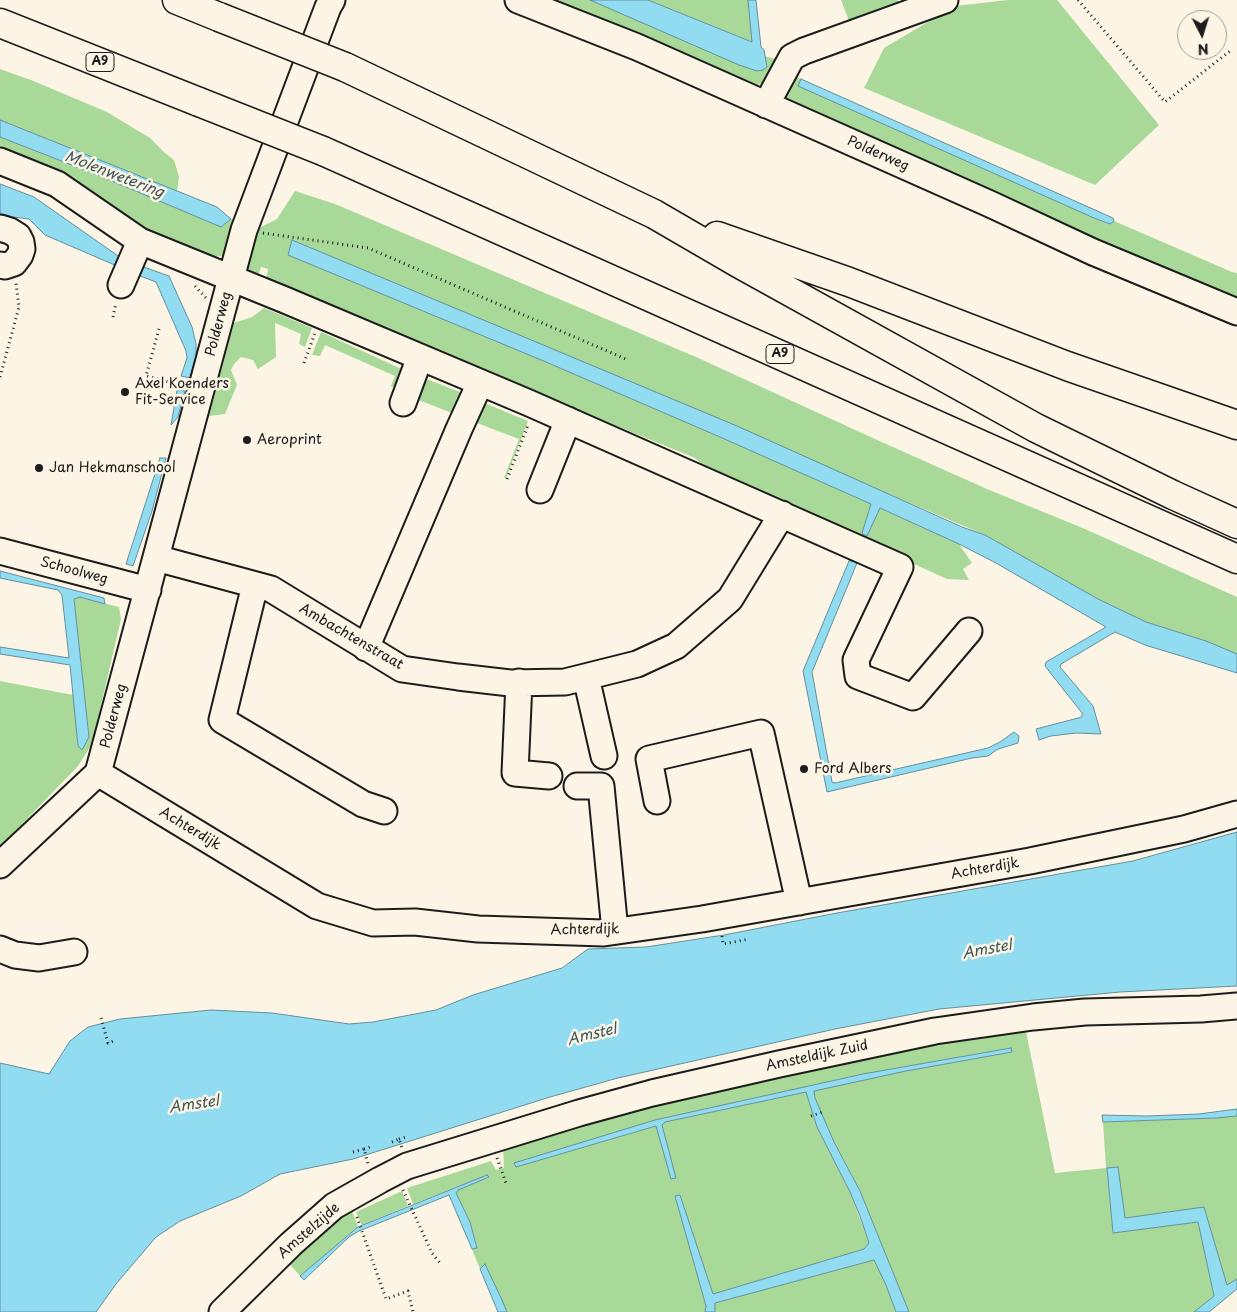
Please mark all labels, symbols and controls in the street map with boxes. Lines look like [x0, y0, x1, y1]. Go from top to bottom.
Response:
north arrow [1177, 10, 1227, 60]
text: N [1197, 39, 1210, 60]
road number: A9 [86, 52, 114, 72]
street label: Polderweg [844, 133, 912, 175]
water label: Molenwetering [62, 148, 166, 202]
street label: Polderweg [202, 290, 236, 358]
road number: A9 [766, 344, 794, 364]
place label: Axel Koenders Fit-Service [135, 376, 229, 408]
marker: Axel Koenders Fit-Service [119, 386, 131, 398]
place label: Aeroprint [257, 432, 322, 448]
marker: Aeroprint [241, 434, 253, 446]
place label: Jan Hekmanschool [49, 460, 176, 476]
marker: Jan Hekmanschool [33, 462, 45, 474]
street label: Schoolweg [38, 554, 110, 588]
street label: Ambachtenstraat [296, 600, 406, 674]
street label: Polderweg [97, 682, 131, 750]
place label: Ford Albers [814, 761, 891, 777]
marker: Ford Albers [798, 763, 810, 775]
street label: Achterdijk [156, 804, 224, 854]
street label: Achterdijk [950, 855, 1020, 883]
street label: Achterdijk [550, 921, 620, 939]
water label: Amstel [961, 937, 1013, 963]
water label: Amstel [566, 1021, 618, 1049]
street label: Amsteldijk Zuid [764, 1037, 870, 1075]
water label: Amstel [168, 1093, 220, 1117]
street label: Amstelzijde [275, 1200, 343, 1262]

